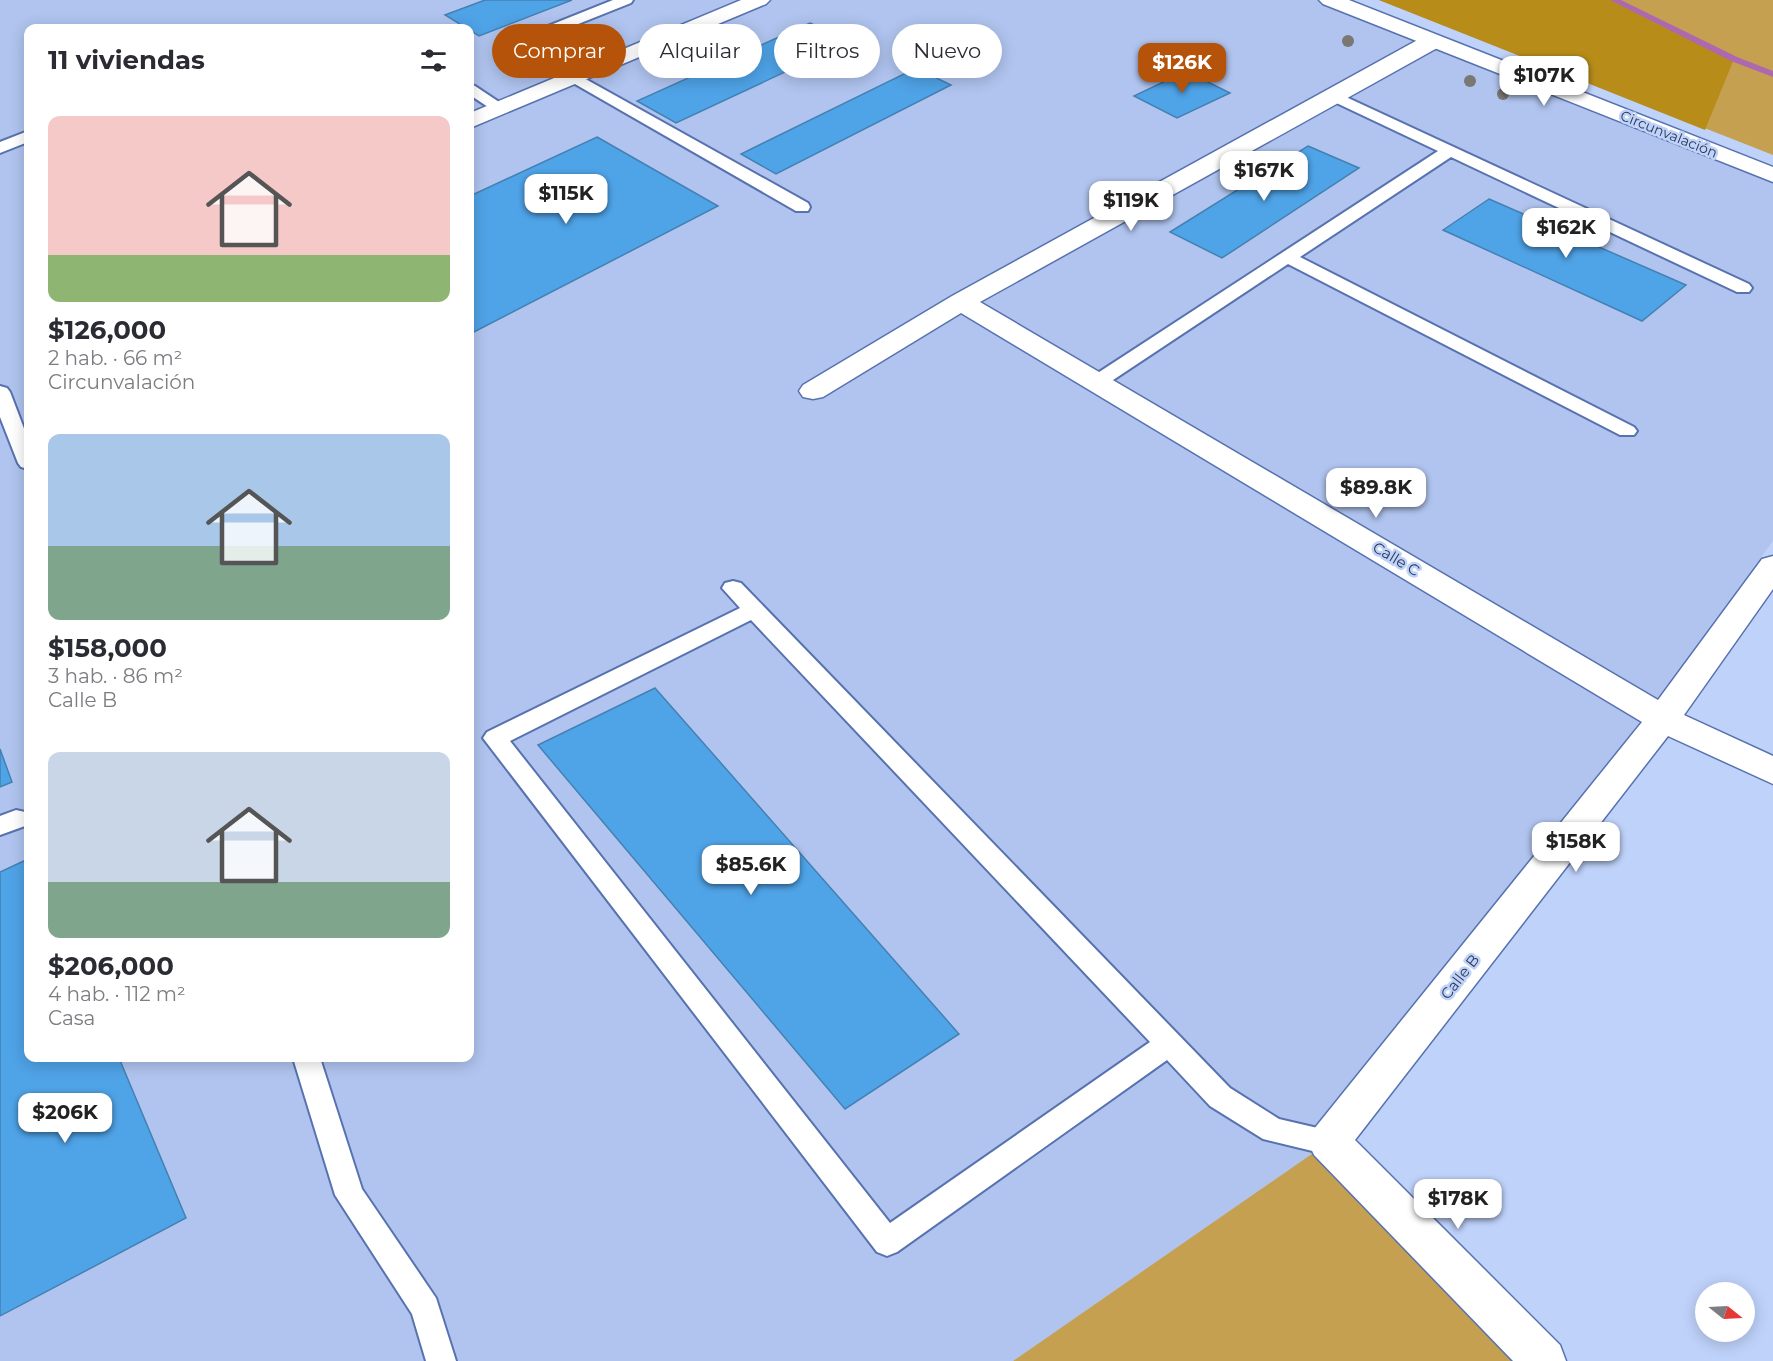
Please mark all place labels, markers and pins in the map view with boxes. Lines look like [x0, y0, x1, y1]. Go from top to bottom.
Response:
pin: $126K [1140, 43, 1224, 94]
pin: $107K [1502, 56, 1586, 107]
pin: $167K [1222, 151, 1306, 202]
pin: $115K [524, 174, 608, 225]
pin: $119K [1089, 181, 1173, 232]
pin: $162K [1524, 208, 1608, 259]
pin: $89.8K [1327, 468, 1425, 519]
pin: $158K [1534, 822, 1618, 873]
pin: $85.6K [702, 845, 800, 896]
pin: $206K [23, 1093, 107, 1144]
pin: $178K [1416, 1179, 1500, 1230]

